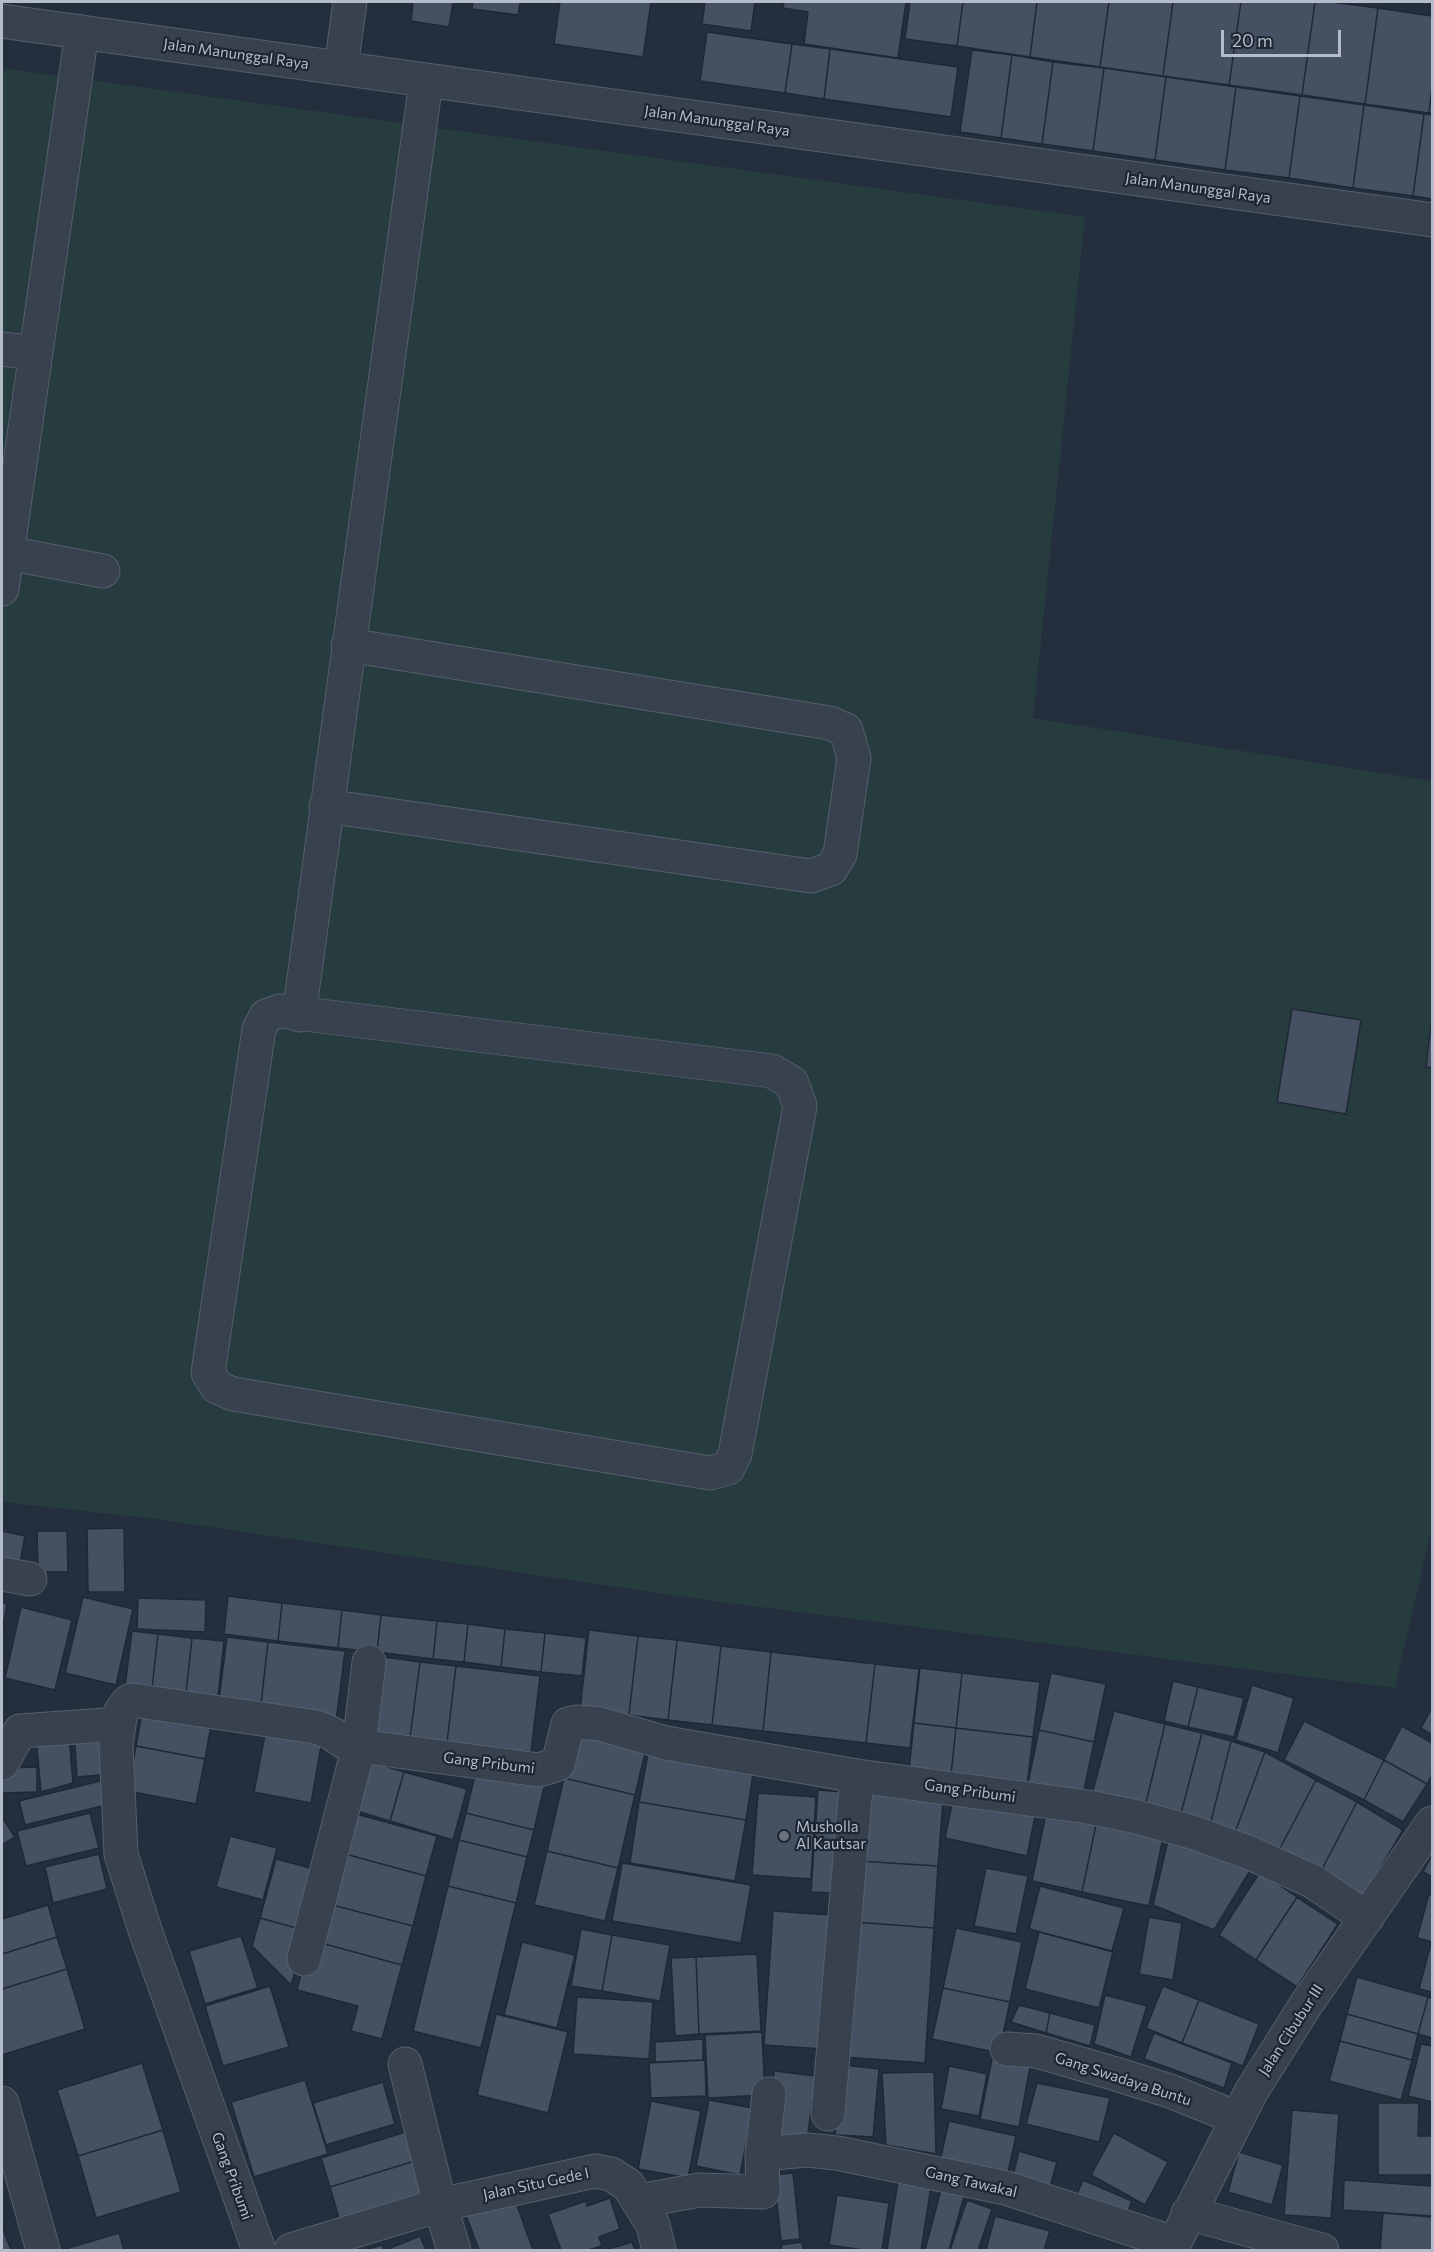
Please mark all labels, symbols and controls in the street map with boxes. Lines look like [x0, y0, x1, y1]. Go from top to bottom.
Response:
scale bar [1224, 18, 1344, 56]
text: 20 m [1232, 29, 1273, 51]
street label: Jalan Manunggal Raya [162, 35, 310, 73]
street label: Jalan Manunggal Raya [643, 102, 791, 140]
street label: Jalan Manunggal Raya [1124, 169, 1272, 207]
street label: Gang Pribumi [442, 1748, 536, 1778]
street label: Gang Pribumi [923, 1776, 1017, 1806]
place label: Musholla Al Kautsar [796, 1818, 866, 1853]
marker: Musholla Al Kautsar [777, 1829, 791, 1843]
street label: Jalan Cibubur III [1255, 1981, 1327, 2079]
street label: Gang Swadaya Buntu [1052, 2048, 1194, 2110]
street label: Gang Pribumi [208, 2130, 256, 2222]
street label: Gang Tawakal [923, 2163, 1019, 2201]
street label: Jalan Situ Gede I [481, 2164, 591, 2204]

